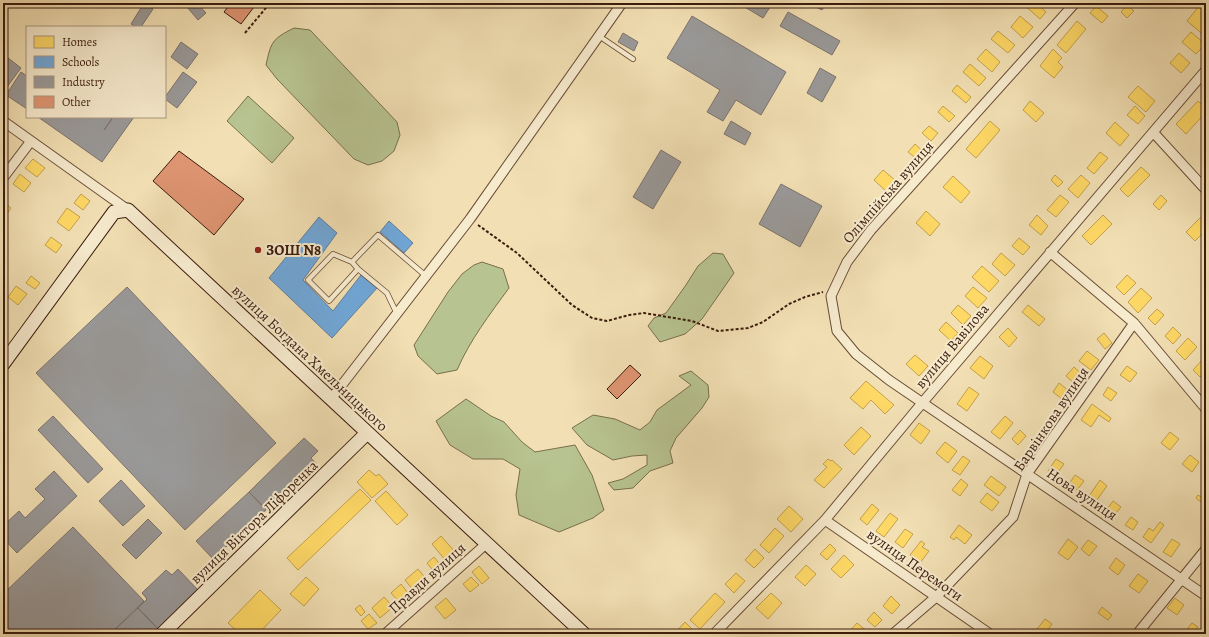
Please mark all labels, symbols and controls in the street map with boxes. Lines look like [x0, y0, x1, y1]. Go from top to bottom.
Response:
legend [26, 26, 166, 118]
text: Homes [62, 34, 97, 50]
text: Schools [62, 54, 99, 70]
text: Industry [62, 74, 105, 90]
text: Other [62, 94, 91, 110]
street label: Олімпійська вулиця [838, 136, 938, 248]
place label: ЗОШ N8 [266, 240, 321, 260]
marker: ЗОШ N8 [253, 245, 263, 255]
street label: вулиця Богдана Хмельницького [228, 280, 392, 436]
street label: вулиця Вавілова [911, 299, 993, 393]
street label: Барвінкова вулиця [1009, 363, 1093, 475]
street label: вулиця Віктора Ліфоренка [186, 456, 322, 588]
street label: Нова вулиця [1043, 463, 1121, 525]
street label: вулиця Перемоги [863, 524, 967, 606]
street label: Правди вулиця [384, 538, 470, 618]

